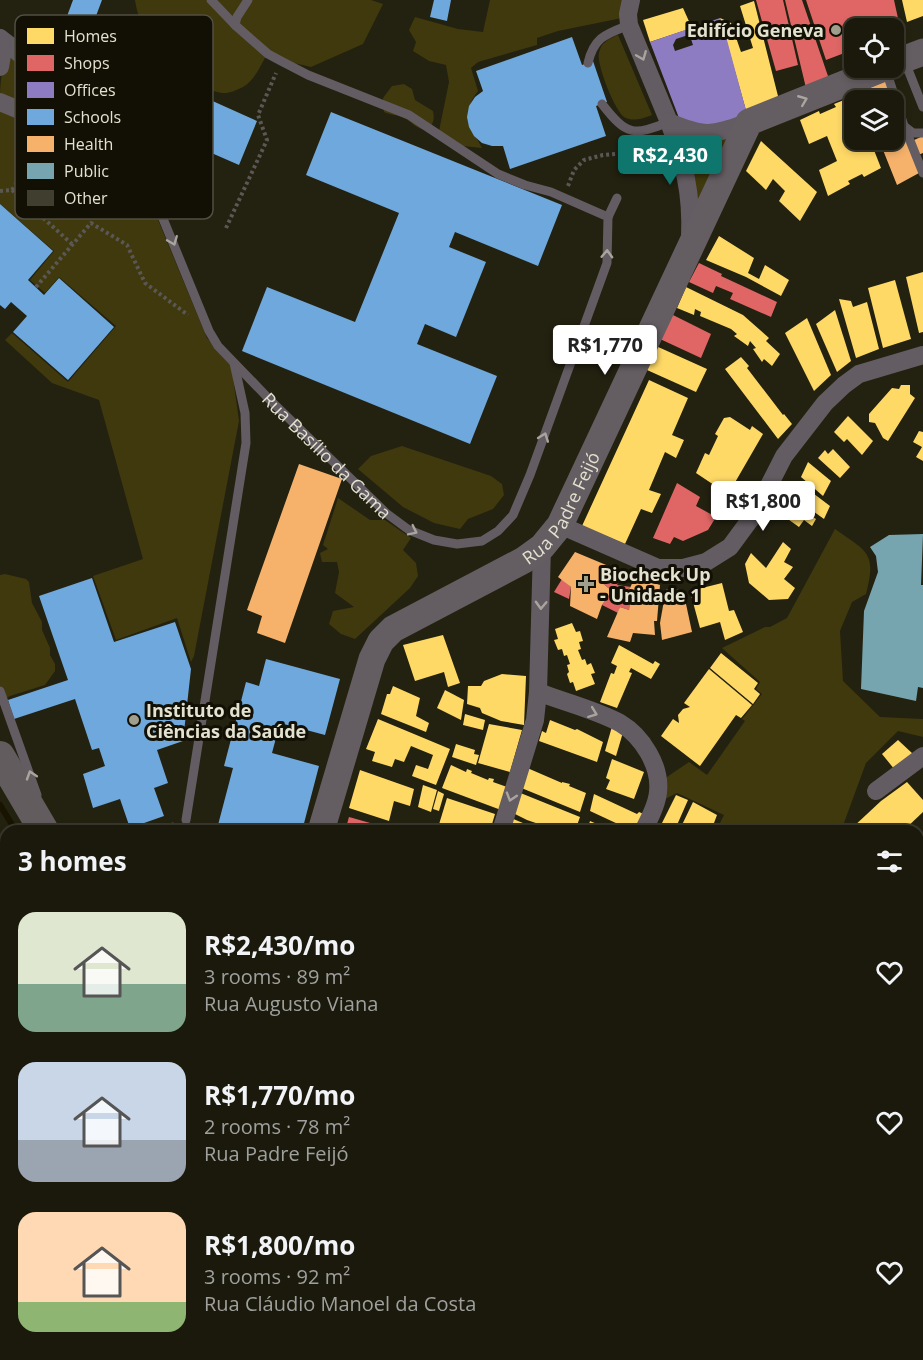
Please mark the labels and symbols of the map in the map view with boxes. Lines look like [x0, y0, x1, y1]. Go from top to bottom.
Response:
legend [15, 15, 213, 219]
place label: Edifício Geneva [687, 18, 824, 42]
marker: Edifício Geneva [829, 23, 843, 37]
text: Homes [64, 25, 117, 47]
one-way arrow [635, 49, 647, 60]
text: Shops [64, 52, 110, 74]
text: Offices [64, 79, 116, 101]
one-way arrow [797, 95, 808, 107]
text: Schools [64, 106, 121, 128]
text: Health [64, 133, 113, 155]
pin: R$2,430 [615, 135, 725, 186]
text: Public [64, 160, 109, 182]
text: Other [64, 187, 108, 209]
one-way arrow [166, 235, 179, 246]
one-way arrow [601, 249, 614, 258]
pin: R$1,770 [550, 325, 660, 376]
street label: Rua Basílio da Gama [257, 387, 397, 524]
one-way arrow [537, 433, 549, 444]
street label: Rua Padre Feijó [517, 448, 605, 570]
pin: R$1,800 [708, 481, 818, 532]
one-way arrow [407, 524, 418, 536]
place label: Biocheck Up - Unidade 1 [600, 562, 711, 607]
marker: Biocheck Up - Unidade 1 [577, 575, 595, 593]
one-way arrow [534, 601, 547, 610]
place label: Instituto de Ciências da Saúde [146, 698, 306, 743]
one-way arrow [587, 706, 598, 718]
marker: Instituto de Ciências da Saúde [127, 713, 141, 727]
one-way arrow [26, 770, 38, 781]
one-way arrow [506, 791, 519, 802]

